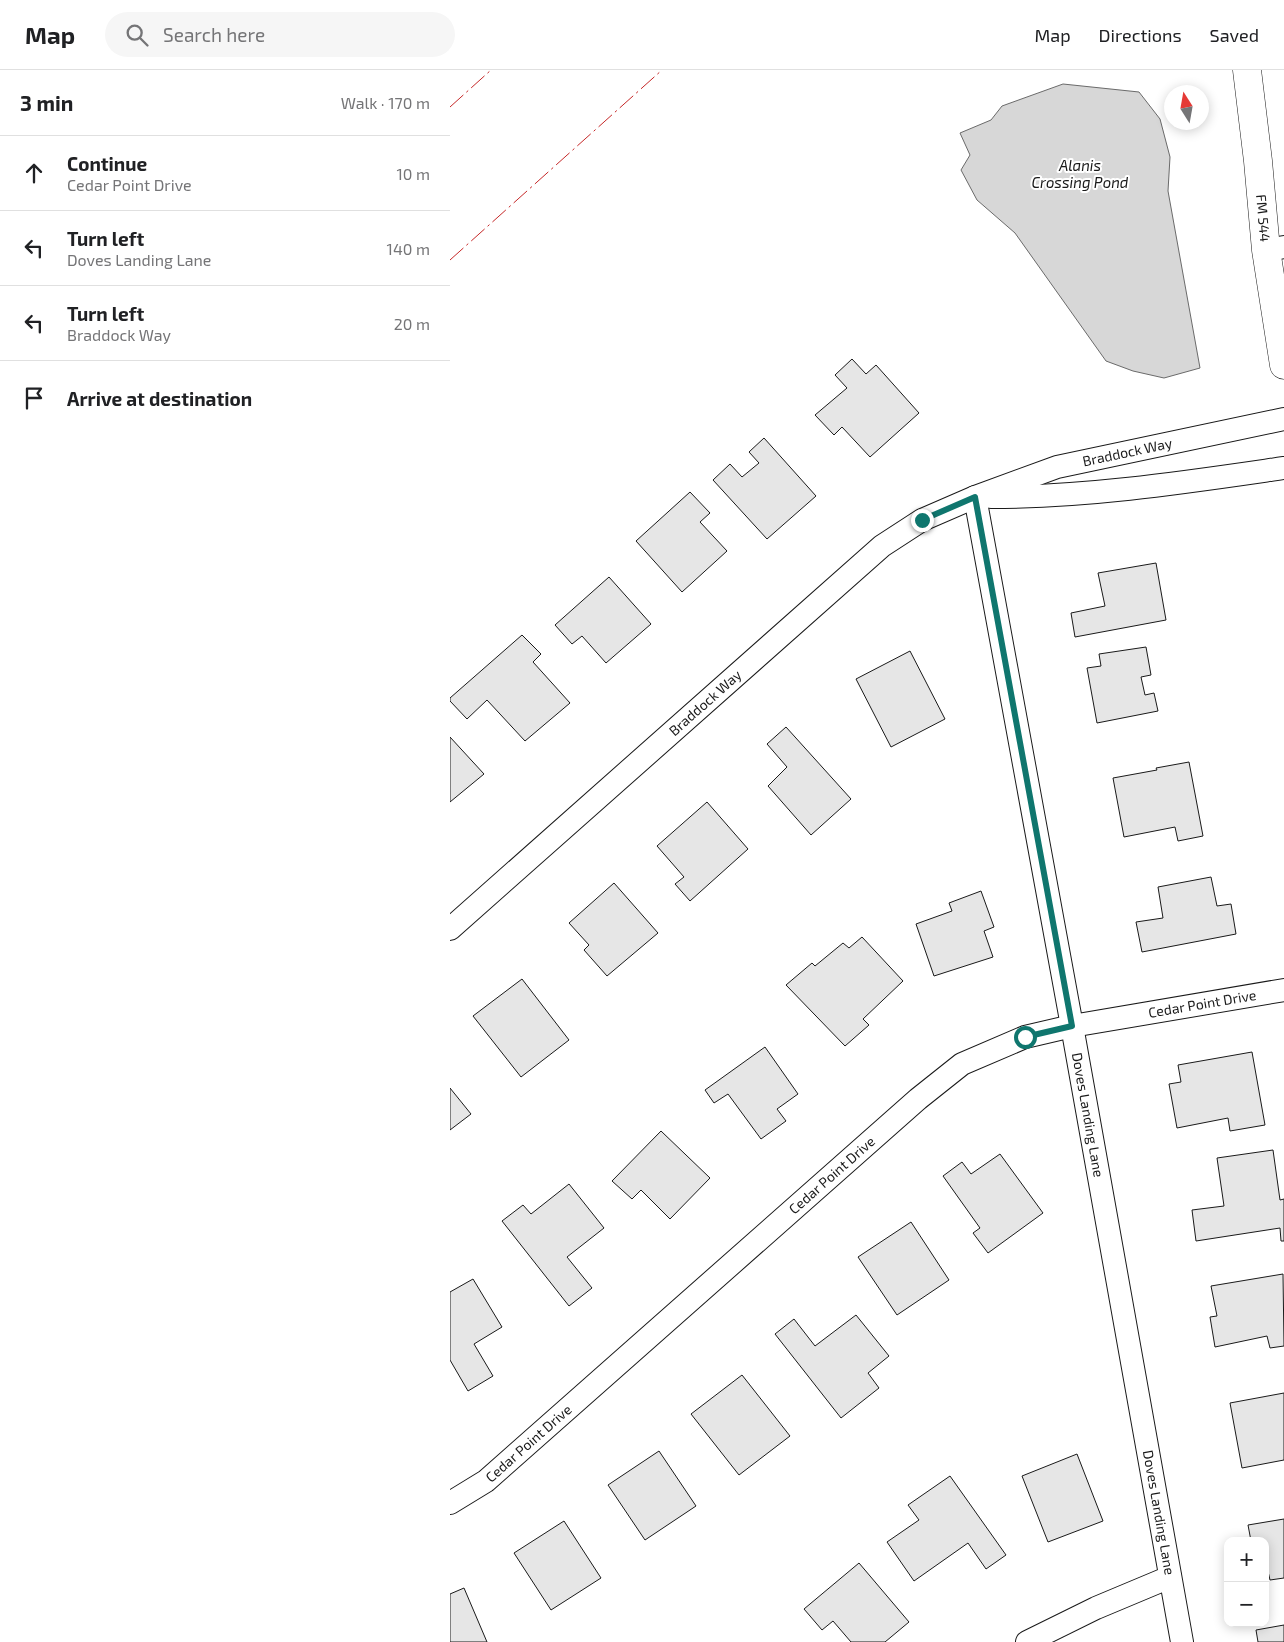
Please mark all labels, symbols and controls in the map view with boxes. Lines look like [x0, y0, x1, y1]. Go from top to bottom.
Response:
search box [105, 12, 455, 57]
text: Map [25, 20, 75, 49]
icon: search [123, 21, 151, 49]
text: Search here [163, 23, 265, 46]
text: Map [1034, 24, 1071, 46]
text: Directions [1099, 24, 1182, 46]
text: Saved [1210, 24, 1259, 46]
north arrow [1164, 85, 1209, 130]
text: 3 min [20, 90, 73, 115]
text: Walk · 170 m [341, 93, 430, 112]
text: Continue [67, 152, 147, 175]
water label: Alanis Crossing Pond [1032, 156, 1129, 191]
icon: ahead [20, 159, 48, 187]
text: 10 m [396, 164, 430, 183]
text: Cedar Point Drive [67, 175, 192, 194]
street label: FM 544 [1253, 194, 1274, 243]
text: Turn left [67, 227, 144, 250]
icon: left [20, 234, 48, 262]
text: 140 m [387, 239, 430, 258]
text: Doves Landing Lane [67, 250, 211, 269]
text: Turn left [67, 302, 144, 325]
icon: left [20, 309, 48, 337]
text: 20 m [394, 314, 430, 333]
text: Braddock Way [67, 325, 171, 344]
icon: arrive [20, 384, 48, 412]
text: Arrive at destination [67, 387, 252, 410]
street label: Braddock Way [1081, 434, 1174, 469]
route end [911, 509, 934, 532]
street label: Braddock Way [665, 665, 745, 739]
street label: Cedar Point Drive [1147, 986, 1257, 1021]
route start [1014, 1026, 1037, 1049]
street label: Doves Landing Lane [1069, 1051, 1108, 1178]
street label: Cedar Point Drive [785, 1132, 878, 1217]
street label: Cedar Point Drive [482, 1400, 575, 1486]
street label: Doves Landing Lane [1140, 1449, 1179, 1576]
map controls [1224, 1537, 1269, 1627]
button: + [1224, 1537, 1269, 1582]
button: − [1224, 1582, 1269, 1627]

